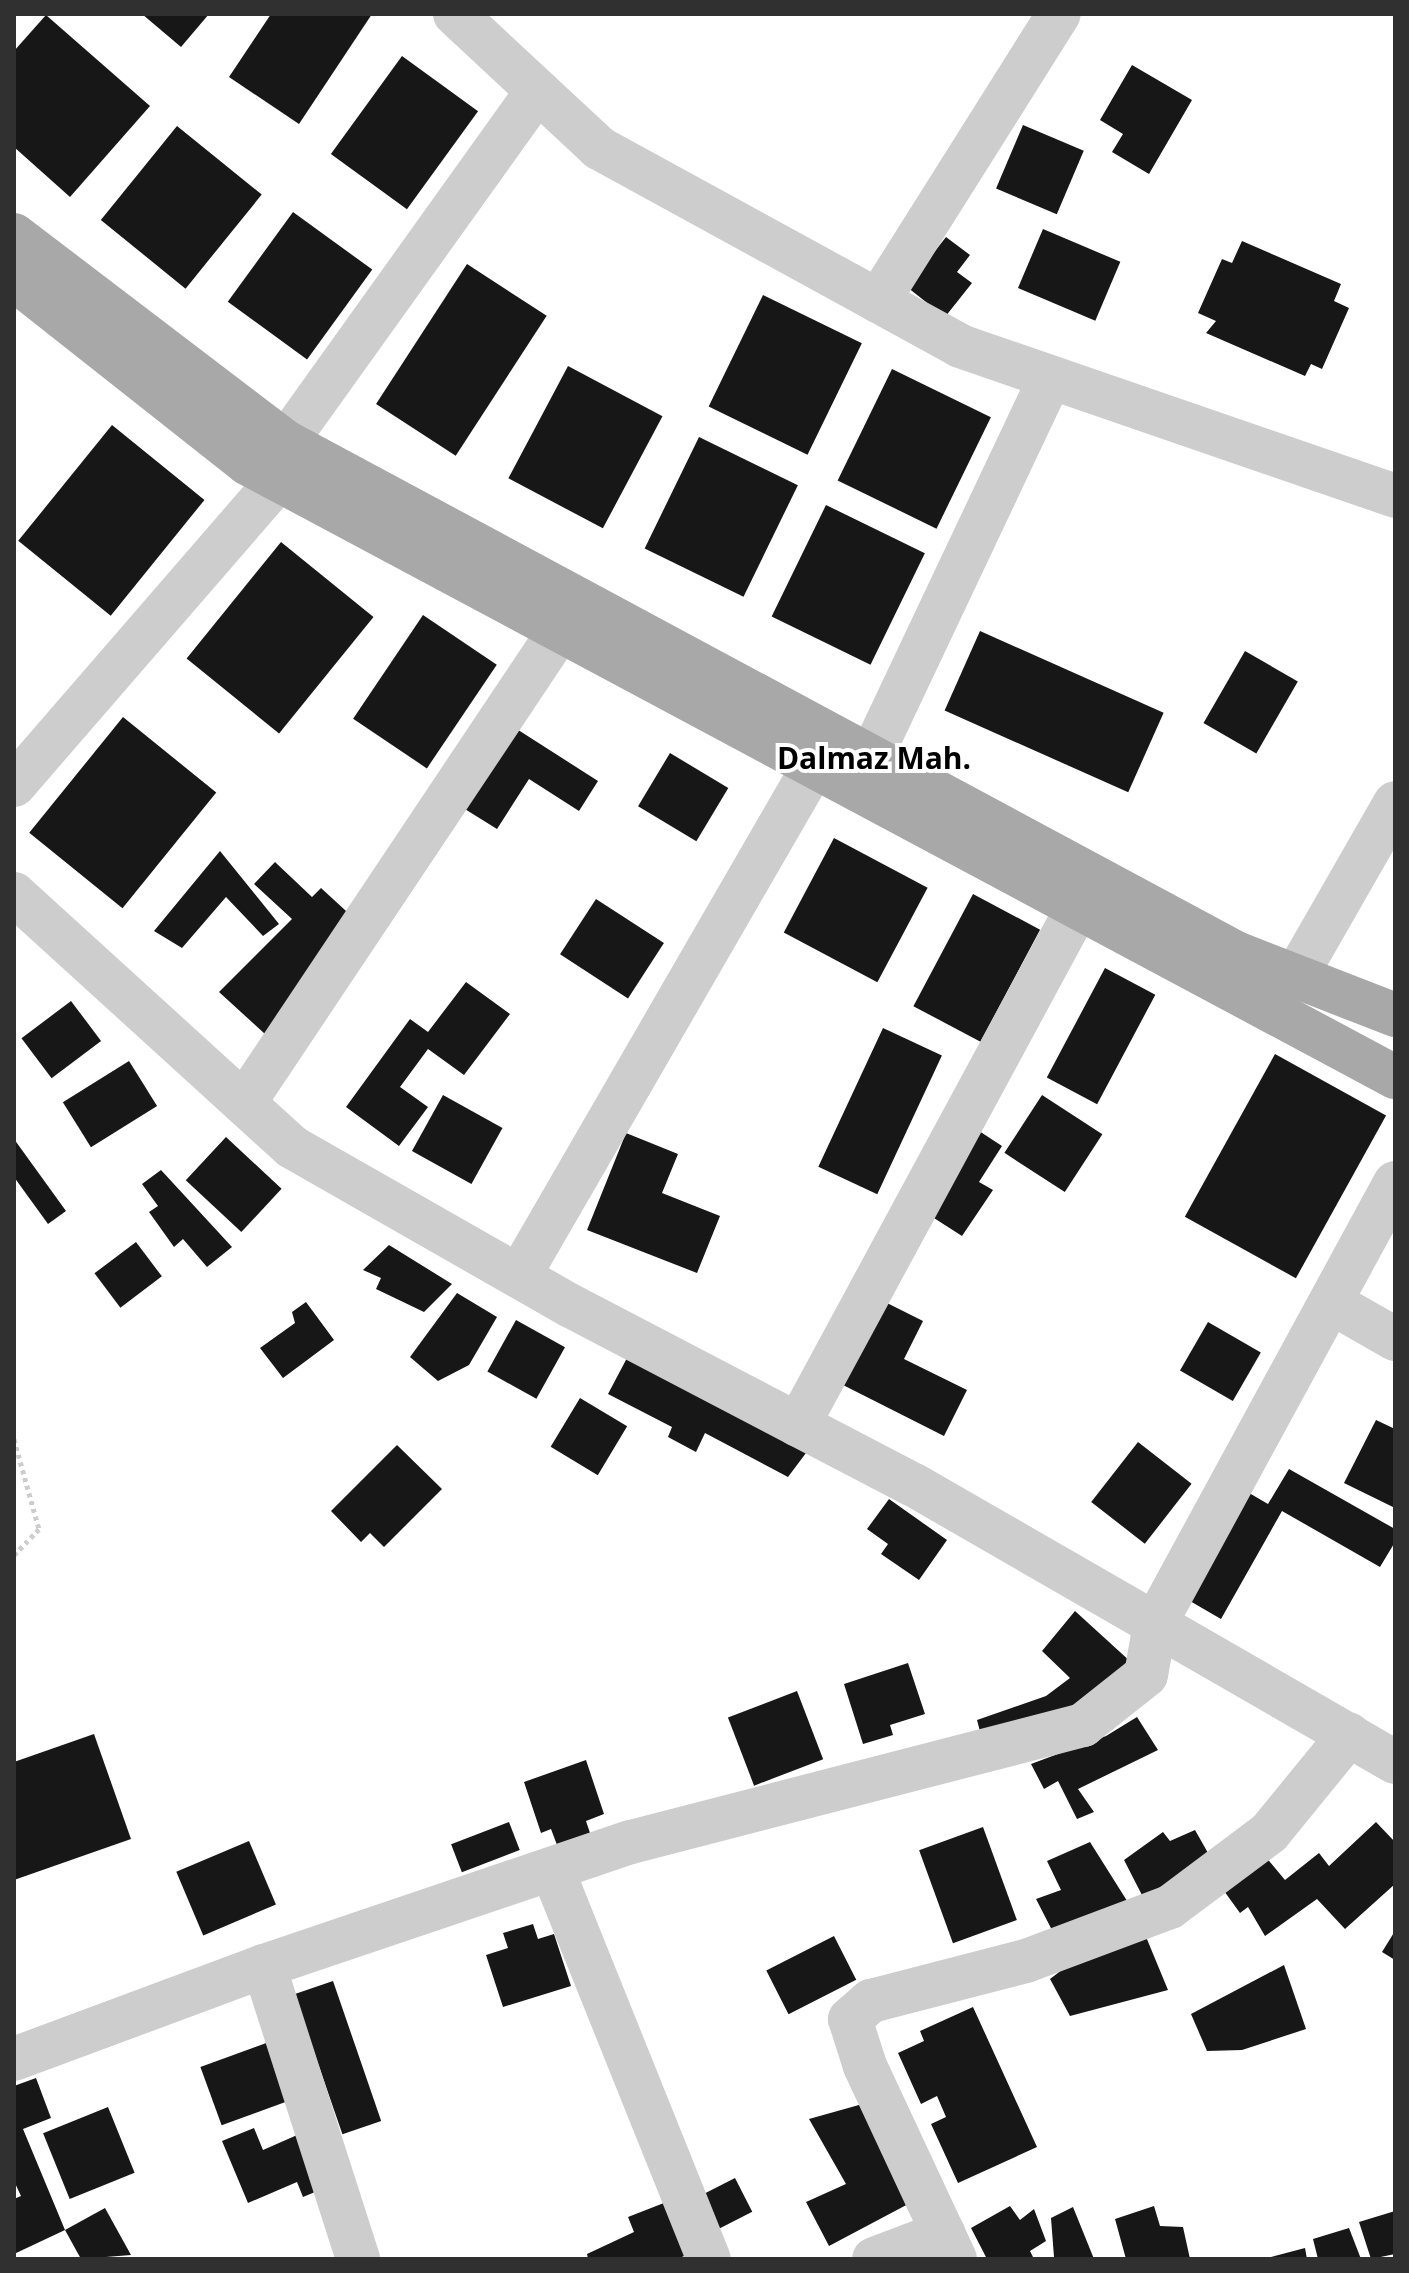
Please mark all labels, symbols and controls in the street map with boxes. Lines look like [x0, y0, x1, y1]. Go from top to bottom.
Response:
district label: Dalmaz Mah. [777, 740, 971, 776]

